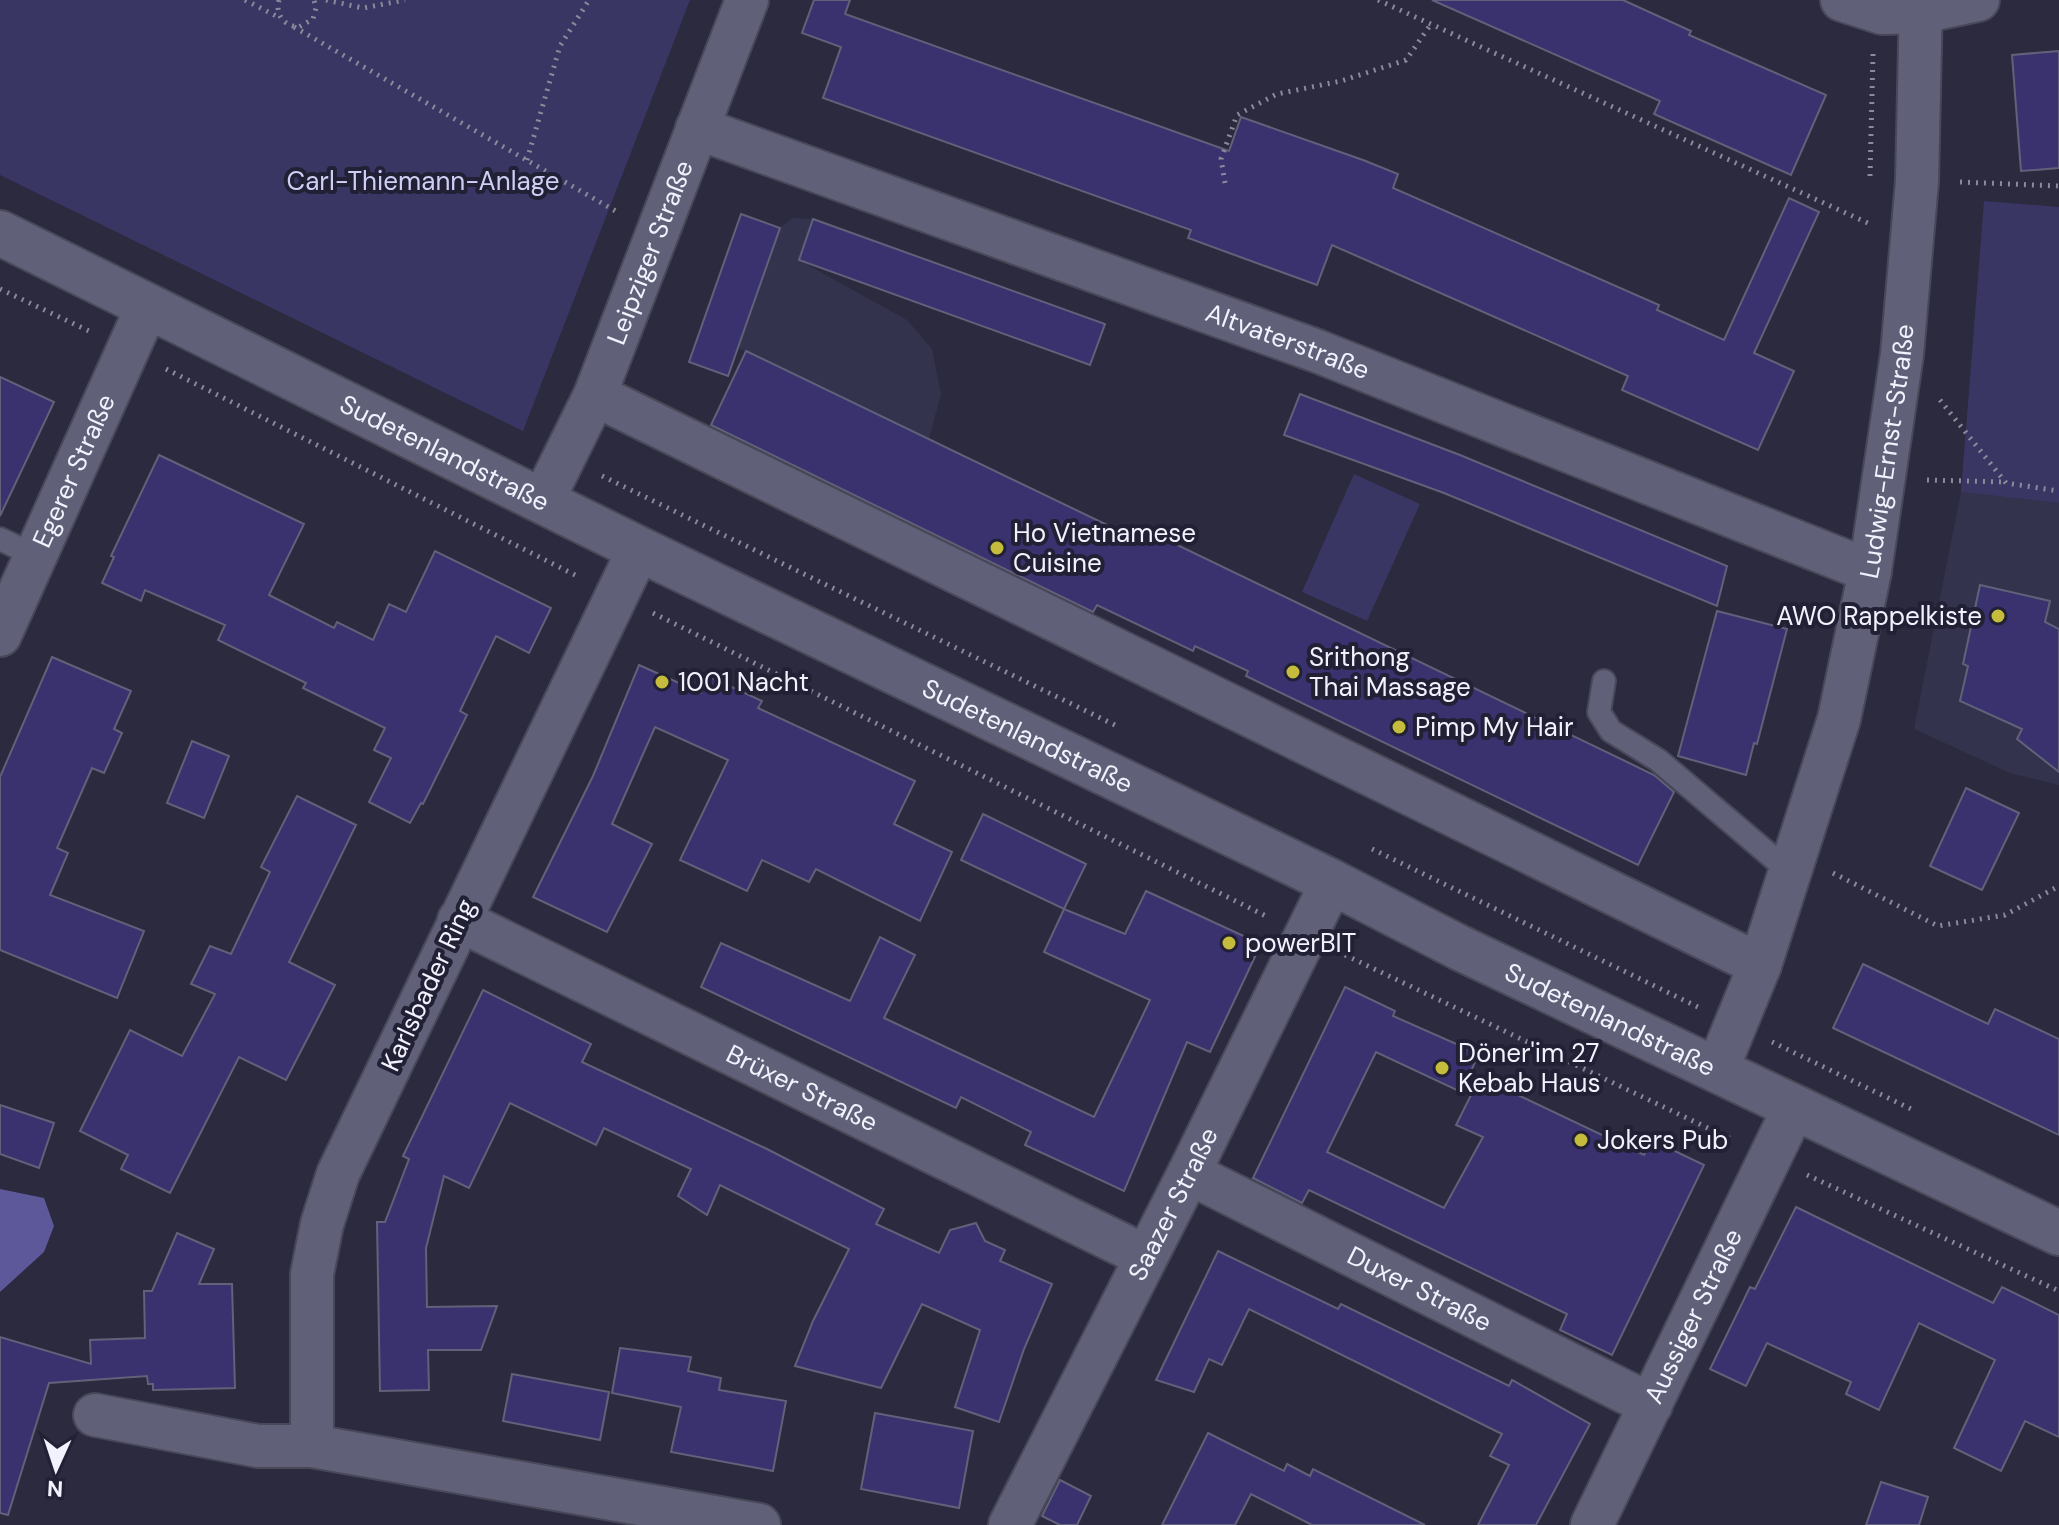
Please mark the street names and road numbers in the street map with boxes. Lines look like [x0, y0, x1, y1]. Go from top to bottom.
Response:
street label: Leipziger Straße [599, 155, 701, 349]
street label: Altvaterstraße [1201, 295, 1375, 387]
street label: Ludwig-Ernst-Straße [1852, 323, 1922, 582]
street label: Sudetenlandstraße [334, 387, 555, 519]
street label: Egerer Straße [24, 389, 123, 553]
street label: Sudetenlandstraße [917, 671, 1138, 801]
street label: Karlsbader Ring [373, 893, 483, 1077]
street label: Sudetenlandstraße [1499, 955, 1721, 1084]
street label: Brüxer Straße [721, 1037, 883, 1139]
street label: Saazer Straße [1120, 1122, 1226, 1286]
street label: Aussiger Straße [1636, 1223, 1750, 1409]
street label: Duxer Straße [1342, 1238, 1497, 1339]

